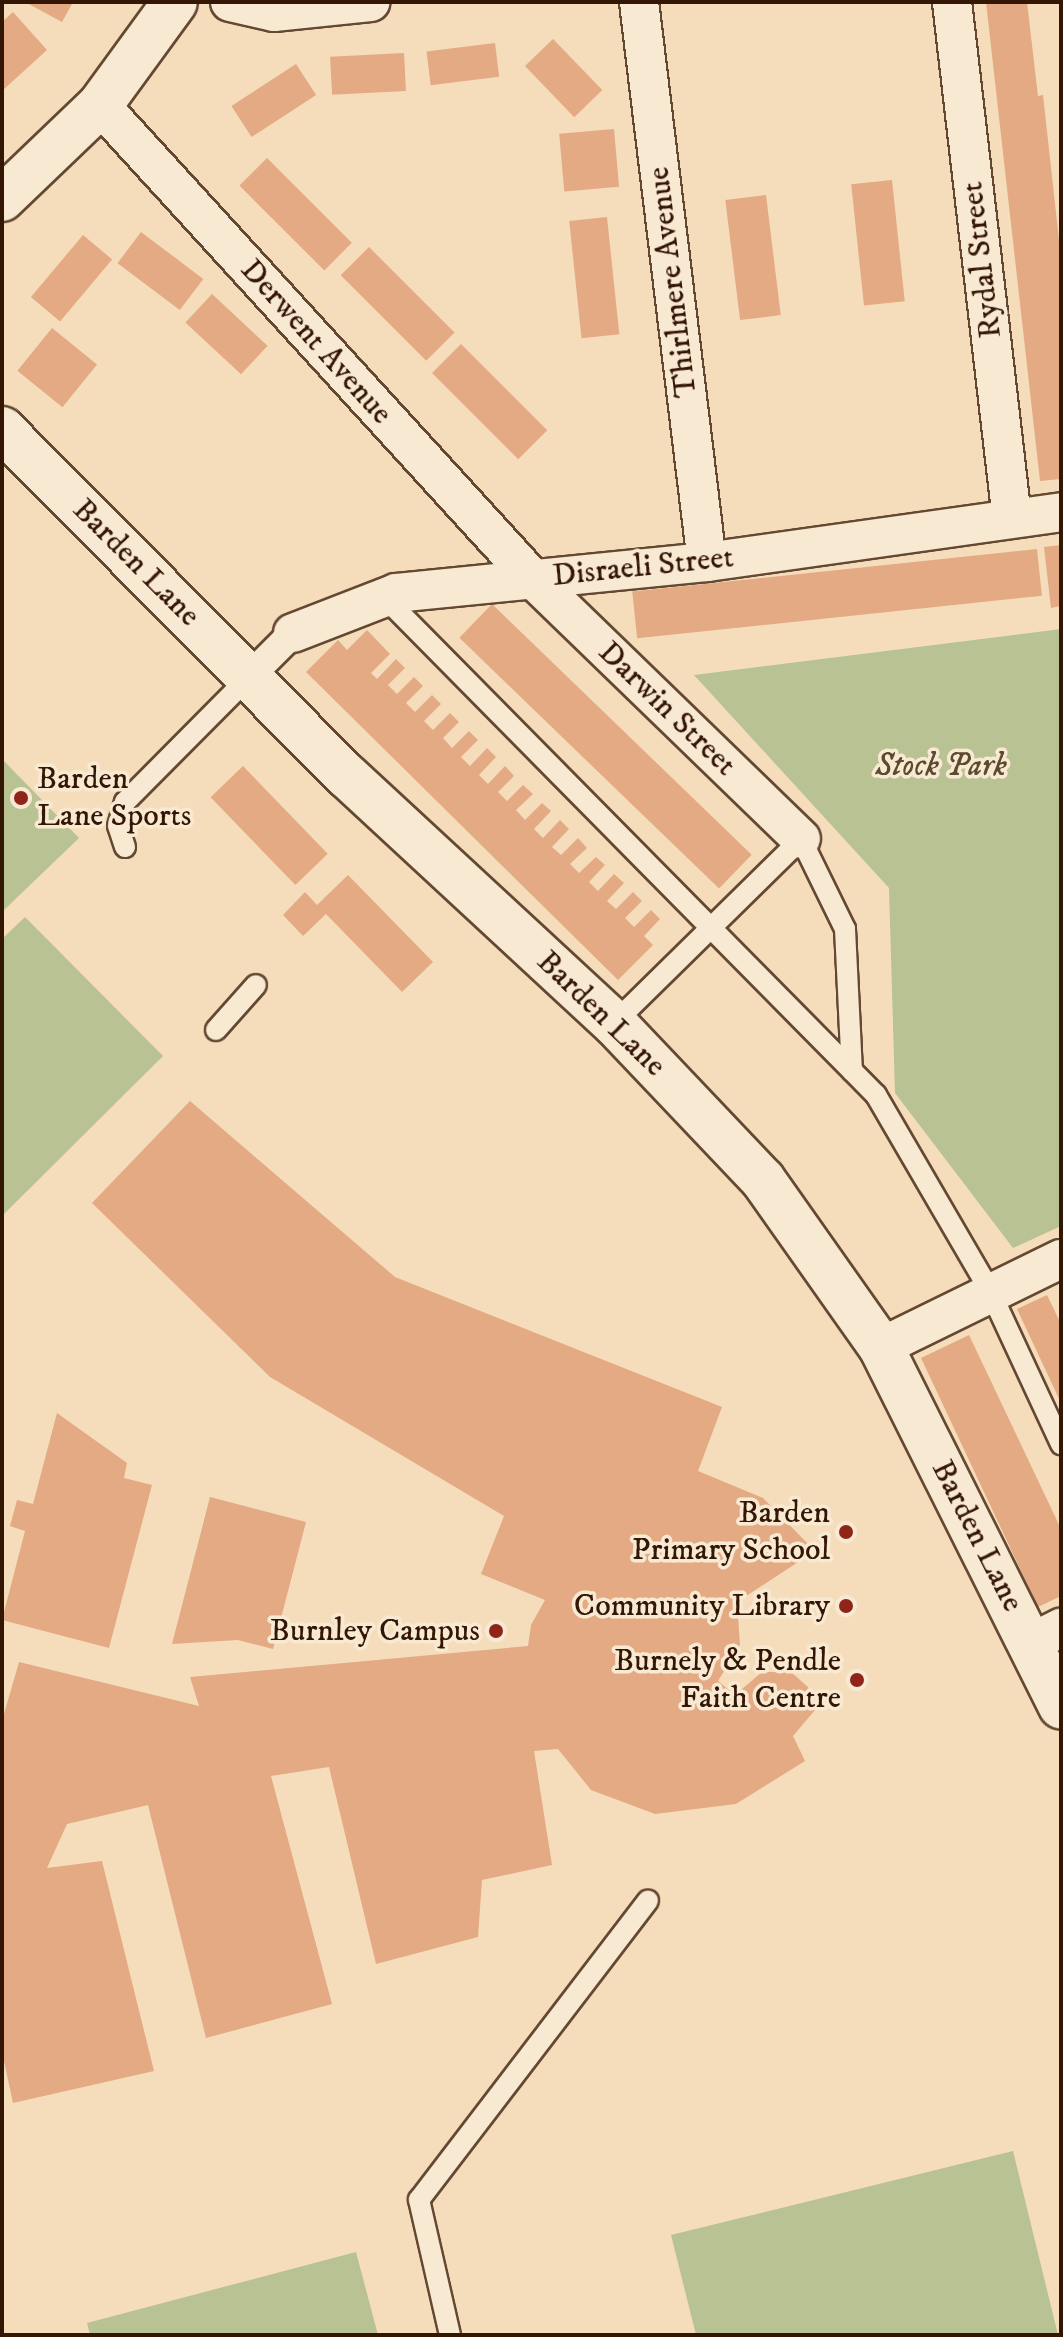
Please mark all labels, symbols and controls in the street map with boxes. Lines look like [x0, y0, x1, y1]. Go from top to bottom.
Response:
street label: Thirlmere Avenue [640, 164, 706, 400]
street label: Rydal Street [953, 179, 1011, 341]
street label: Derwent Avenue [232, 252, 400, 432]
street label: Barden Lane [64, 491, 208, 635]
street label: Disraeli Street [551, 538, 735, 596]
street label: Darwin Street [590, 634, 744, 784]
park label: Stock Park [875, 747, 1007, 785]
place label: Barden Lane Sports [37, 761, 192, 836]
marker: Barden Lane Sports [12, 789, 30, 807]
street label: Barden Lane [528, 943, 674, 1085]
street label: Barden Lane [922, 1454, 1032, 1618]
place label: Barden Primary School [632, 1495, 830, 1570]
marker: Barden Primary School [837, 1523, 855, 1541]
place label: Community Library [574, 1587, 830, 1625]
marker: Community Library [837, 1597, 855, 1615]
place label: Burnley Campus [270, 1612, 480, 1650]
marker: Burnley Campus [487, 1622, 505, 1640]
place label: Burnely & Pendle Faith Centre [614, 1643, 841, 1718]
marker: Burnely & Pendle Faith Centre [848, 1671, 866, 1689]

